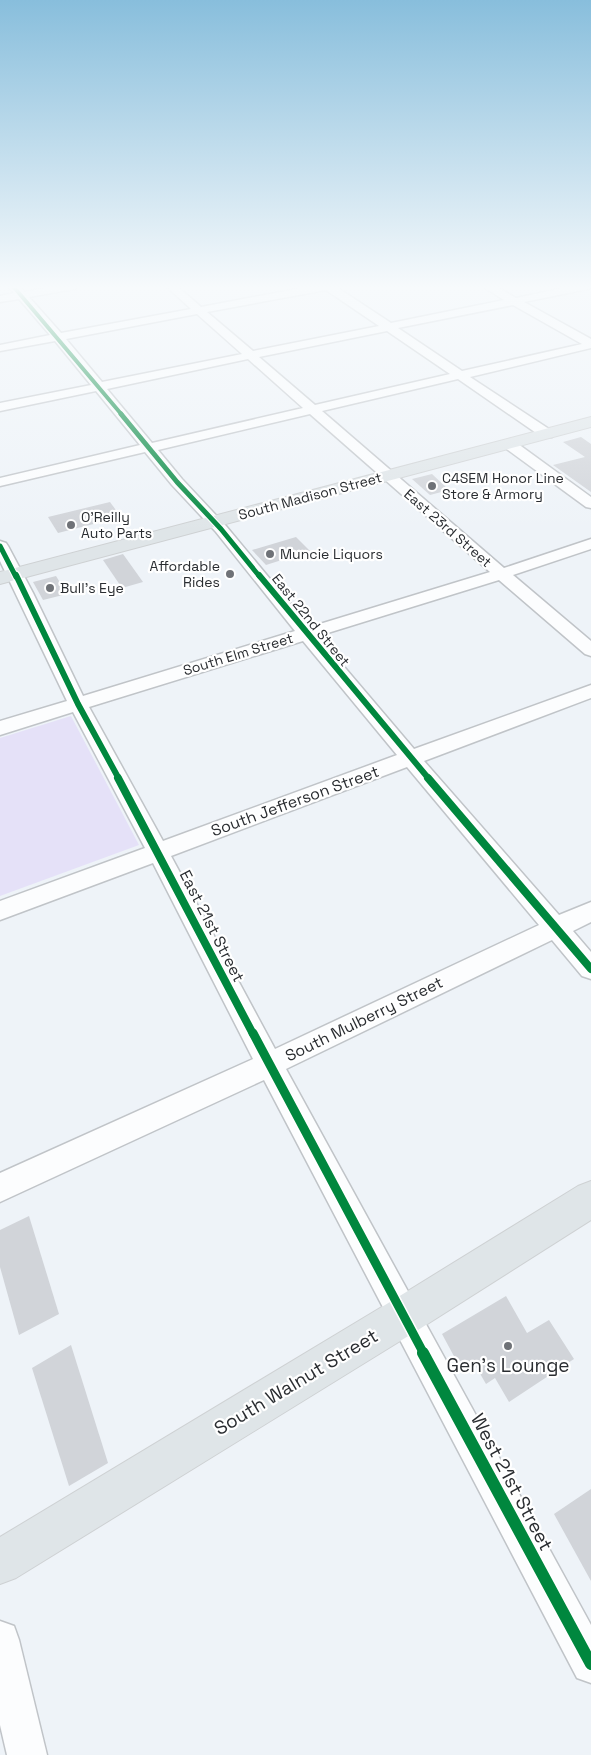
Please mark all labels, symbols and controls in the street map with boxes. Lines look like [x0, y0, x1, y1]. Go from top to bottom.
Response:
street label: South Madison Street [236, 468, 384, 524]
place label: C4SEM Honor Line Store & Armory [442, 469, 564, 503]
marker: C4SEM Honor Line Store & Armory [426, 480, 438, 492]
street label: East 23rd Street [400, 485, 496, 571]
place label: O'Reilly Auto Parts [81, 508, 152, 542]
marker: O'Reilly Auto Parts [65, 519, 77, 531]
place label: Muncie Liquors [280, 545, 383, 563]
marker: Muncie Liquors [264, 548, 276, 560]
place label: Affordable Rides [150, 557, 220, 591]
marker: Affordable Rides [224, 568, 236, 580]
street label: East 22nd Street [268, 570, 354, 670]
place label: Bull's Eye [60, 579, 124, 597]
marker: Bull's Eye [44, 582, 56, 594]
street label: South Elm Street [181, 629, 295, 679]
street label: South Jefferson Street [208, 761, 382, 841]
street label: East 21st Street [175, 867, 249, 985]
street label: South Mulberry Street [282, 972, 446, 1066]
street label: South Walnut Street [209, 1323, 383, 1441]
marker: Gen's Lounge [502, 1340, 514, 1352]
place label: Gen's Lounge [446, 1353, 570, 1378]
street label: West 21st Street [465, 1409, 559, 1555]

